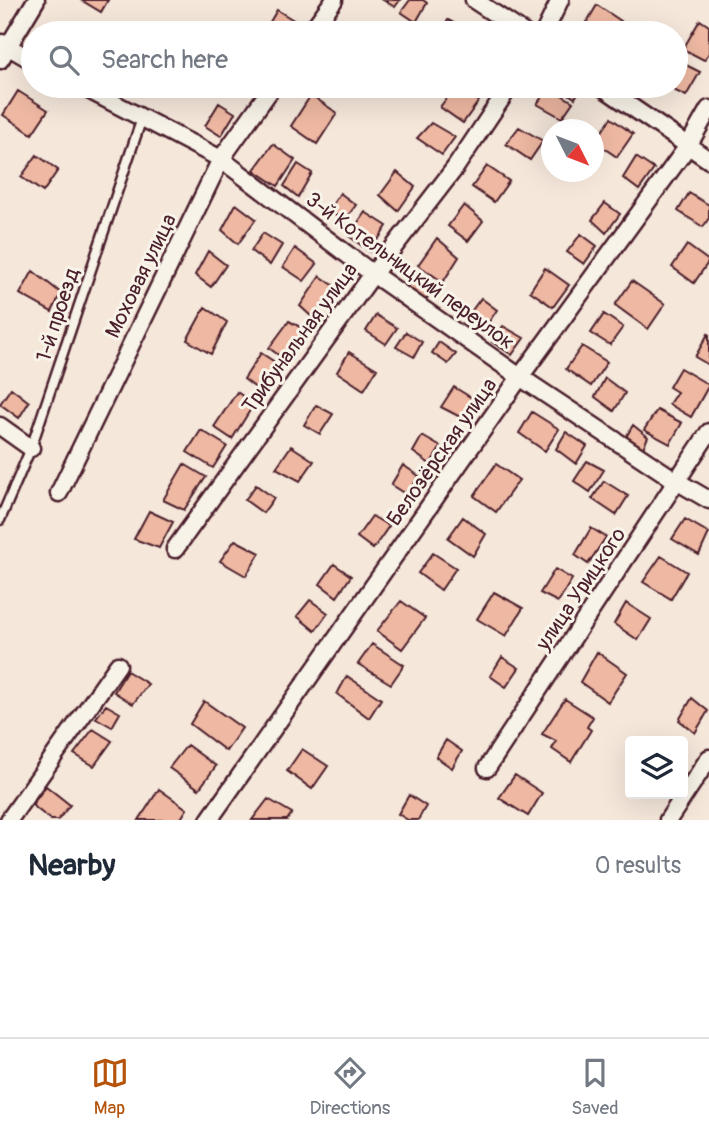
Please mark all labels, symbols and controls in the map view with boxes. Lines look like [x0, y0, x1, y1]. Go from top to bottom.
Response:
search box [21, 21, 688, 98]
icon: search [45, 41, 83, 79]
text: Search here [101, 44, 228, 76]
north arrow [541, 119, 604, 182]
street label: 3-й Котельницкий переулок [300, 186, 520, 356]
street label: Моховая улица [99, 209, 183, 343]
street label: Трибунальная улица [236, 257, 364, 419]
street label: 1-й проезд [30, 264, 86, 365]
street label: Белозёрская улица [381, 373, 503, 531]
street label: улица Урицкого [529, 522, 632, 656]
map controls [625, 736, 688, 799]
button: layers [625, 736, 688, 799]
text: Nearby [28, 847, 115, 884]
text: 0 results [595, 851, 681, 880]
tab: Map [91, 1054, 129, 1120]
tab: Directions [310, 1054, 390, 1120]
tab: Saved [571, 1054, 618, 1120]

